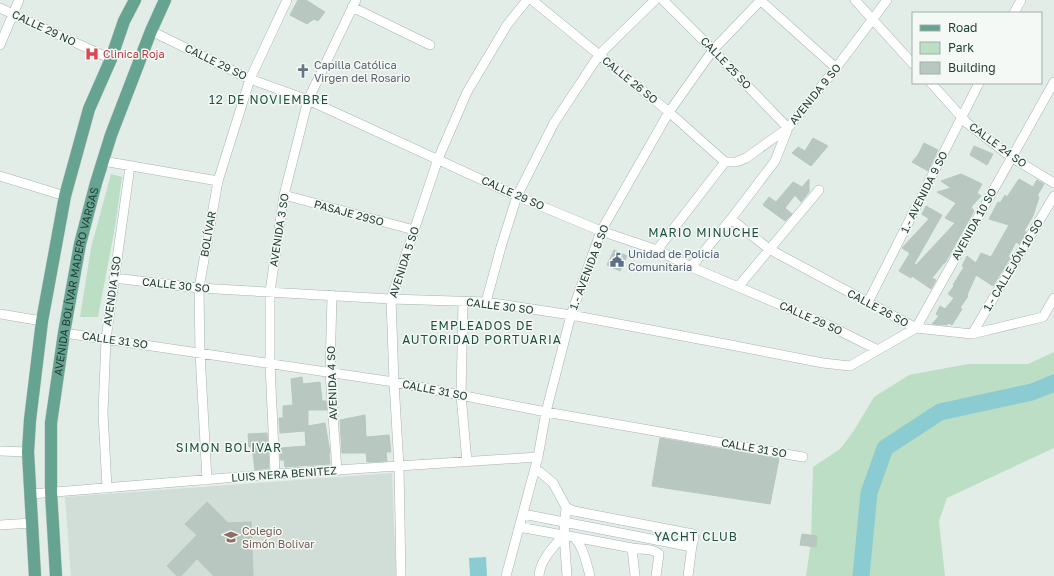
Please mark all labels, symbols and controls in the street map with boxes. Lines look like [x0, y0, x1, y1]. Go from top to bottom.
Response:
street label: CALLE 29 NO [10, 7, 78, 48]
legend [912, 12, 1042, 84]
text: Road [948, 20, 977, 35]
street label: CALLE 25 SO [698, 34, 754, 91]
text: Park [948, 40, 974, 55]
street label: CALLE 29 SO [183, 41, 249, 82]
hospital icon: Clinica Roja [84, 46, 100, 62]
place label: Clinica Roja [103, 47, 165, 60]
street label: CALLE 26 SO [600, 53, 661, 106]
place label: Capilla Católica Virgen del Rosario [314, 58, 411, 84]
text: Building [948, 60, 996, 75]
street label: AVENIDA 9 SO [786, 61, 843, 127]
church icon: Capilla Católica Virgen del Rosario [295, 63, 311, 79]
district label: 12 DE NOVIEMBRE [209, 92, 329, 107]
street label: CALLE 24 SO [967, 119, 1029, 170]
street label: 1.- AVENIDA 9 SO [897, 149, 950, 235]
street label: CALLE 29 SO [480, 173, 547, 212]
street label: AVENIDA BOLÍVAR MADERO VARGAS [51, 186, 101, 376]
street label: AVENIDA 10 SO [948, 186, 999, 262]
street label: AVENIDA 3 SO [266, 192, 291, 268]
street label: PASAJE 29SO [313, 197, 385, 228]
street label: BOLÍVAR [197, 210, 218, 258]
street label: 1.- CALLEJÓN 10 SO [980, 216, 1045, 313]
street label: 1.- AVENIDA 8 SO [566, 222, 611, 311]
street label: AVENIDA 5 SO [386, 225, 421, 299]
district label: MARIO MINUCHE [648, 225, 760, 240]
place label: Unidad de Policia Comunitaria [628, 247, 719, 273]
public building icon: Unidad de Policia Comunitaria [609, 252, 625, 268]
street label: AVENDIA 1SO [100, 255, 123, 327]
street label: CALLE 30 SO [142, 274, 210, 295]
street label: CALLE 26 SO [845, 286, 911, 329]
street label: CALLE 30 SO [466, 295, 535, 316]
street label: CALLE 29 SO [778, 298, 845, 337]
district label: EMPLEADOS DE AUTORIDAD PORTUARIA [402, 318, 562, 347]
street label: CALLE 31 SO [81, 328, 149, 351]
street label: AVENIDA 4 SO [324, 346, 339, 420]
street label: CALLE 31 SO [401, 377, 469, 402]
street label: CALLE 31 SO [720, 435, 788, 460]
district label: SIMON BOLIVAR [176, 440, 282, 455]
street label: LUIS NERA BENITEZ [231, 463, 338, 484]
place label: Colegio Simón Bolivar [242, 524, 315, 550]
school or university icon: Colegio Simón Bolivar [223, 529, 239, 545]
district label: YACHT CLUB [654, 529, 738, 544]

